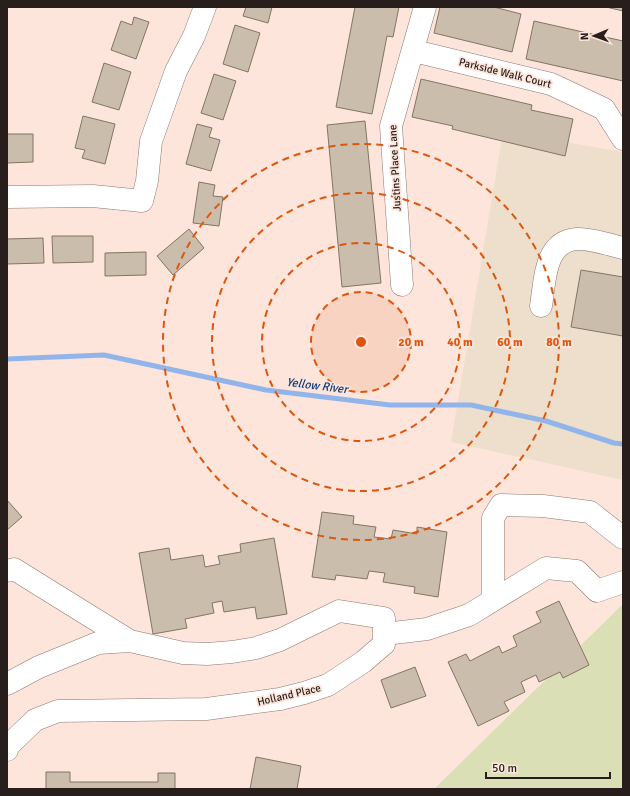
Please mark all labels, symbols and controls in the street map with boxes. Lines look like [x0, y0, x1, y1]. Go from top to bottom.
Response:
north arrow [574, 16, 614, 56]
text: N [578, 32, 591, 40]
street label: Parkside Walk Court [457, 55, 553, 91]
street label: Justins Place Lane [386, 124, 404, 212]
centre of rings [354, 335, 368, 349]
text: 20 m [398, 335, 424, 350]
text: 40 m [447, 335, 473, 350]
text: 60 m [497, 335, 523, 350]
text: 80 m [546, 335, 572, 350]
water label: Yellow River [285, 375, 350, 397]
street label: Holland Place [256, 681, 322, 709]
scale bar [486, 754, 610, 780]
text: 50 m [492, 761, 517, 776]

